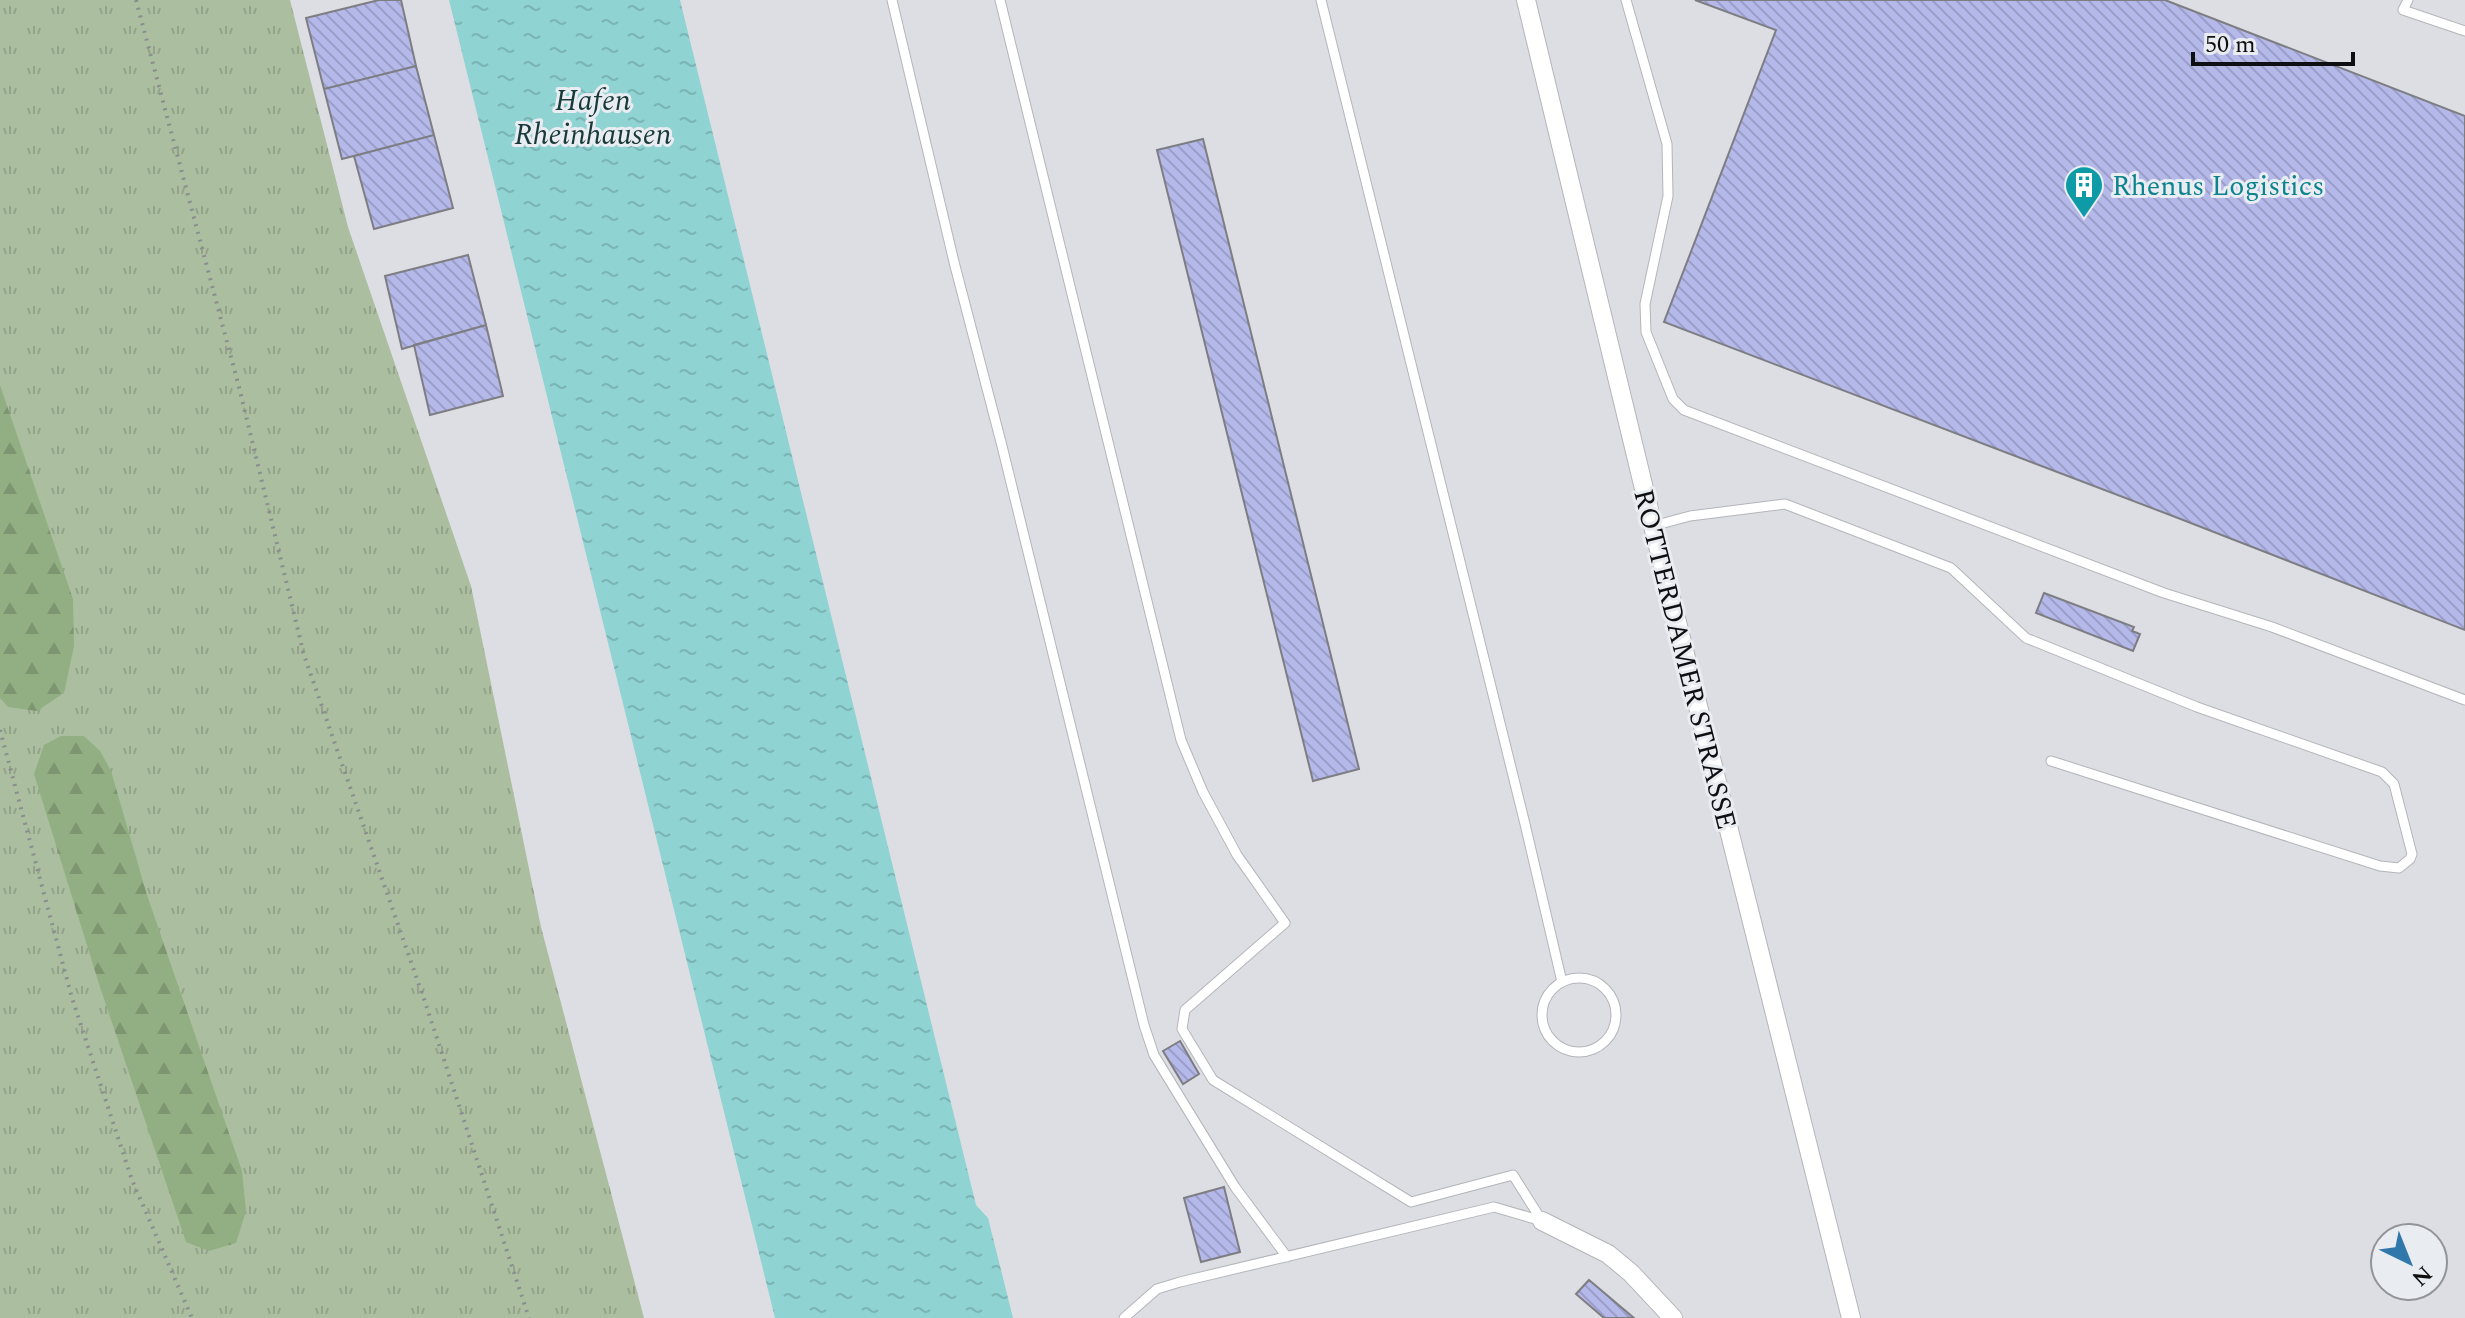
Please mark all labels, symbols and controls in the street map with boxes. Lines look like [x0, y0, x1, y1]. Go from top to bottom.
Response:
scale bar [2193, 16, 2353, 66]
text: 50 m [2205, 27, 2256, 63]
water label: Hafen Rheinhausen [514, 78, 672, 158]
building icon: Rhenus Logistics [2063, 164, 2105, 219]
place label: Rhenus Logistics [2112, 165, 2324, 208]
street label: ROTTERDAMER STRASSE [1621, 485, 1748, 834]
north arrow [2369, 1222, 2449, 1302]
text: N [2404, 1257, 2439, 1294]

